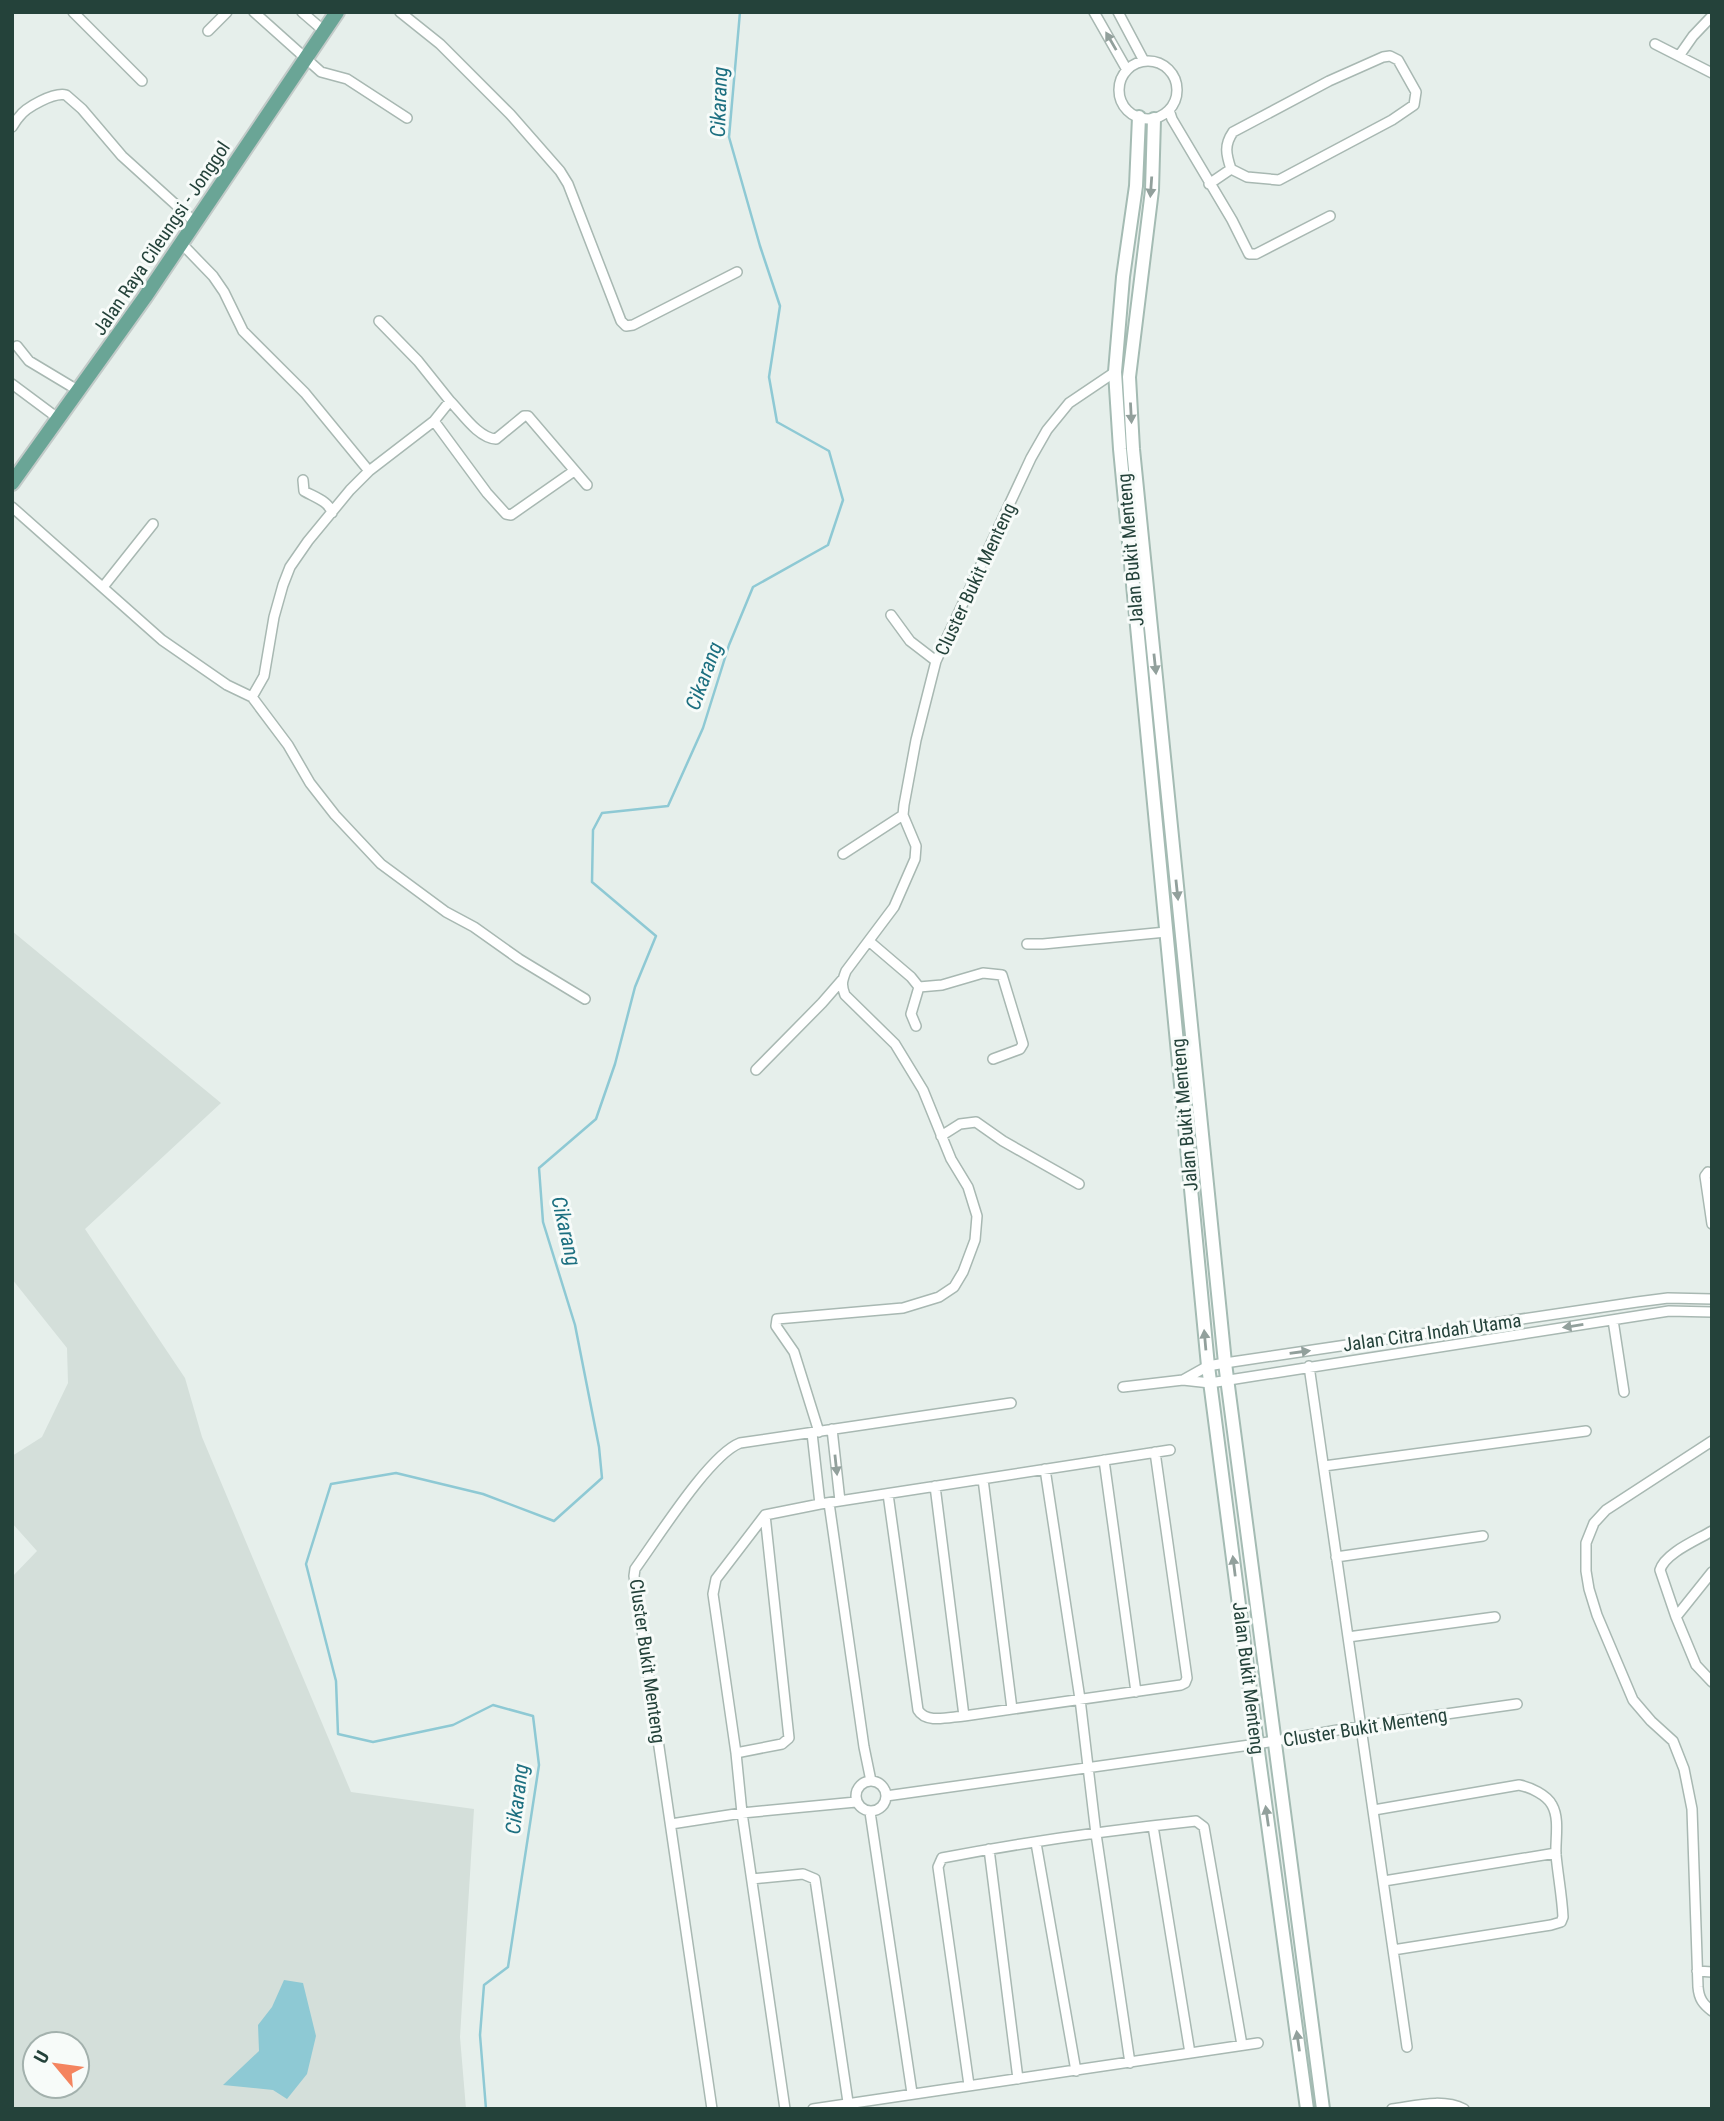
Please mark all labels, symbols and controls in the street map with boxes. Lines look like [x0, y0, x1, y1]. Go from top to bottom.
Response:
one-way arrow [1105, 31, 1117, 51]
water label: Cikarang [706, 66, 732, 138]
street label: Jalan Raya Cileungsi - Jonggol [88, 137, 235, 340]
one-way arrow [1146, 176, 1157, 198]
one-way arrow [1126, 402, 1137, 424]
street label: Jalan Bukit Menteng [1112, 473, 1149, 627]
street label: Cluster Bukit Menteng [930, 499, 1021, 659]
water label: Cikarang [681, 639, 727, 713]
one-way arrow [1150, 653, 1161, 675]
one-way arrow [1172, 880, 1183, 902]
street label: Jalan Bukit Menteng [1166, 1038, 1203, 1192]
water label: Cikarang [546, 1194, 586, 1268]
street label: Jalan Citra Indah Utama [1341, 1309, 1523, 1356]
one-way arrow [1562, 1321, 1584, 1332]
one-way arrow [1200, 1329, 1211, 1351]
one-way arrow [1289, 1346, 1311, 1357]
one-way arrow [831, 1454, 842, 1476]
one-way arrow [1228, 1555, 1239, 1577]
street label: Cluster Bukit Menteng [625, 1577, 670, 1745]
street label: Jalan Bukit Menteng [1228, 1601, 1269, 1756]
street label: Cluster Bukit Menteng [1281, 1703, 1449, 1752]
water label: Cikarang [501, 1762, 533, 1836]
one-way arrow [1261, 1805, 1272, 1827]
north arrow [21, 2030, 91, 2100]
one-way arrow [1292, 2030, 1303, 2052]
text: U [29, 2047, 54, 2067]

